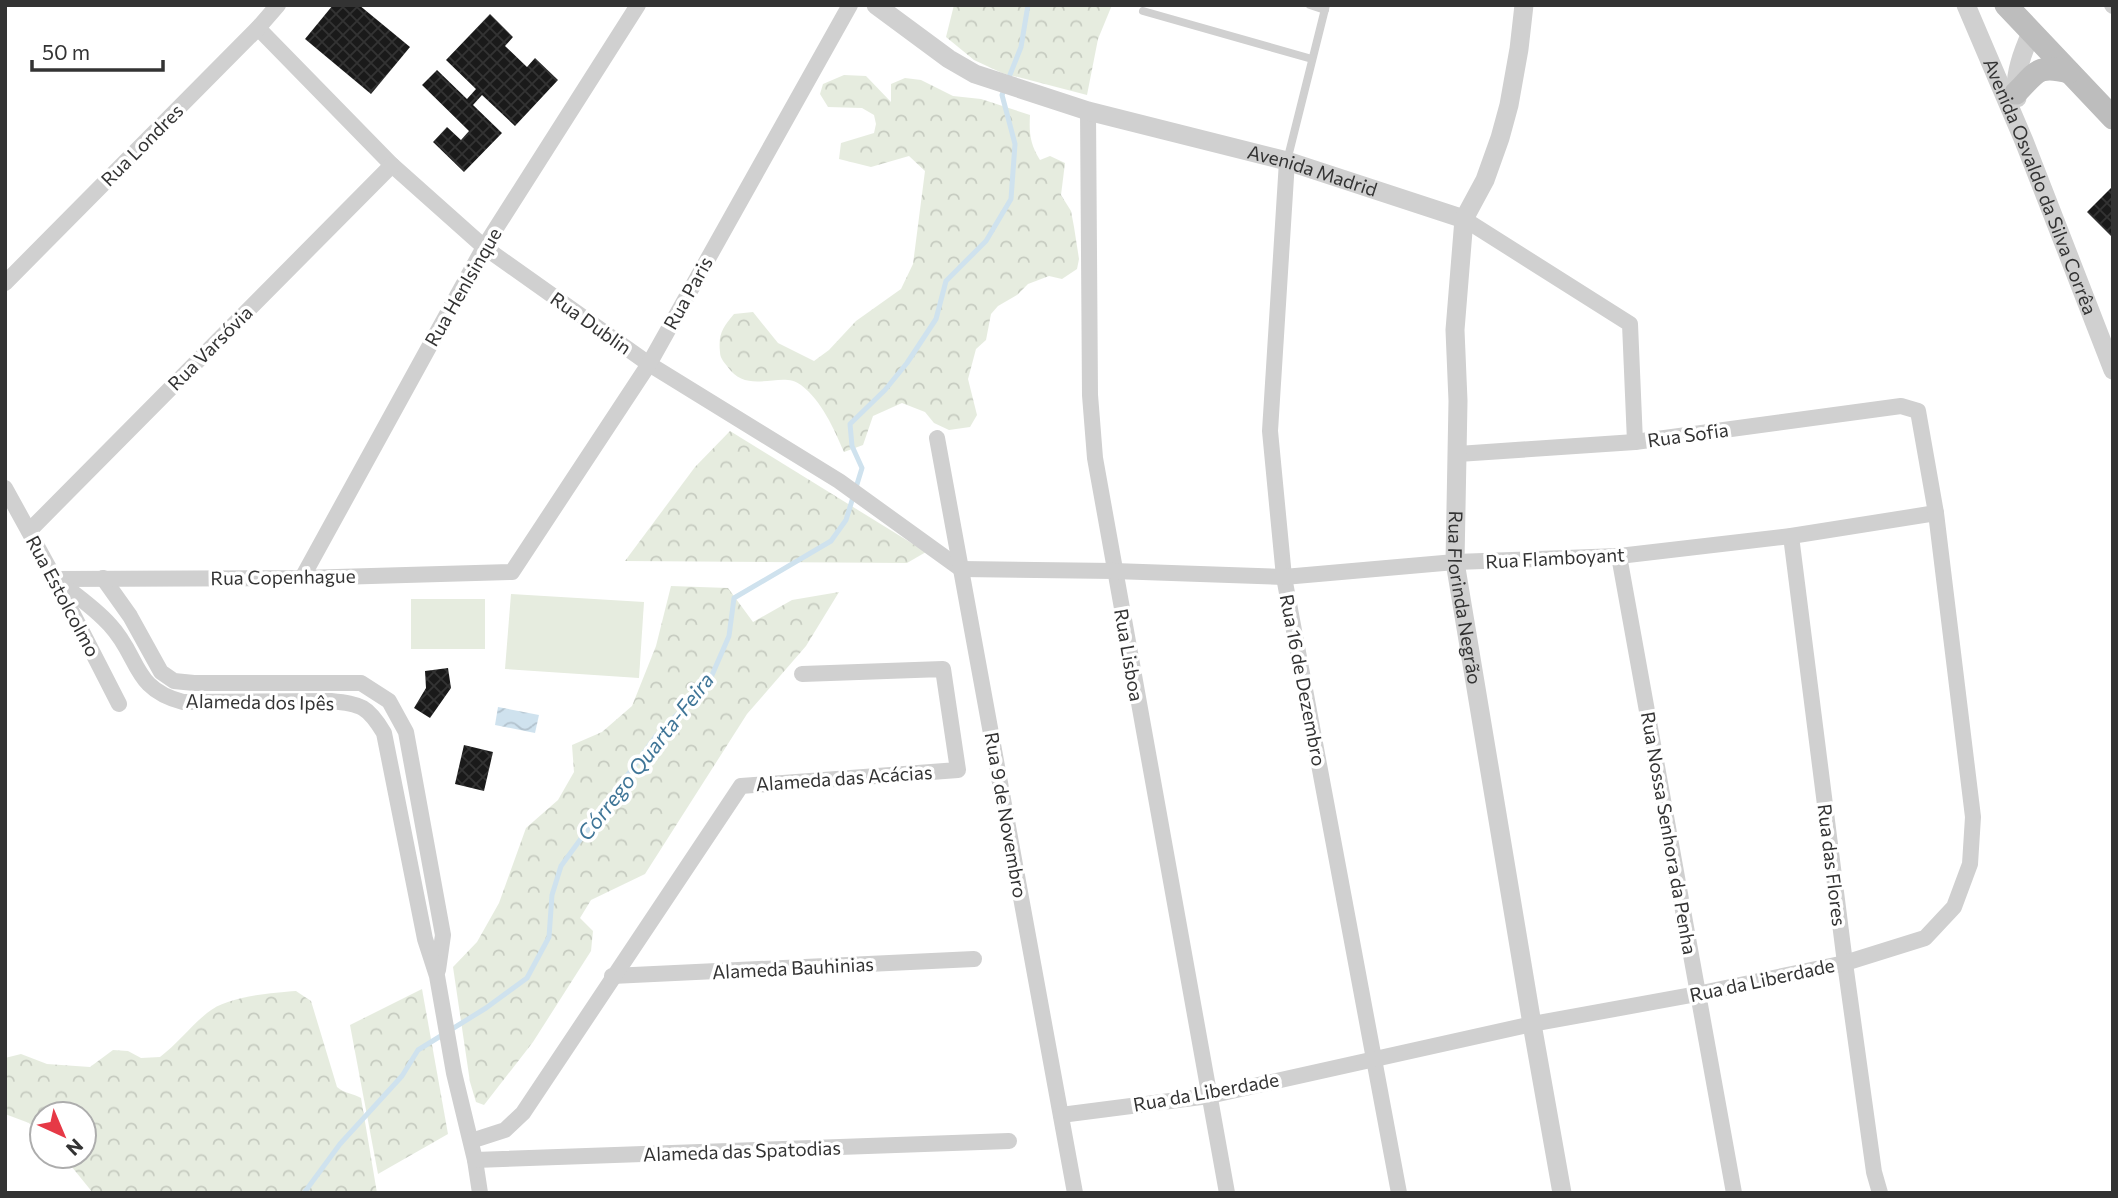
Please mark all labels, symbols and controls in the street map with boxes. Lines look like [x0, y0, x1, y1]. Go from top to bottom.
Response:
scale bar [32, 28, 163, 72]
text: 50 m [42, 39, 90, 64]
street label: Avenida Osvaldo da Silva Corrêa [1979, 54, 2102, 318]
street label: Rua Londres [96, 99, 188, 191]
street label: Avenida Madrid [1245, 140, 1380, 201]
street label: Rua Henlsinque [419, 223, 506, 350]
street label: Rua Paris [658, 252, 717, 333]
street label: Rua Dublin [546, 286, 636, 359]
street label: Rua Varsóvia [163, 301, 257, 395]
street label: Rua Sofia [1646, 417, 1730, 452]
street label: Rua Florinda Negrão [1444, 510, 1487, 686]
street label: Rua Estolcolmo [22, 531, 105, 660]
street label: Rua Flamboyant [1485, 542, 1625, 573]
street label: Rua Copenhague [210, 564, 356, 589]
street label: Rua 16 de Dezembro [1276, 592, 1331, 768]
street label: Rua Lisboa [1110, 607, 1149, 703]
water label: Córrego Quarta-Feira [572, 667, 718, 845]
street label: Alameda dos Ipês [185, 689, 335, 714]
street label: Rua Nossa Senhora da Penha [1637, 710, 1702, 956]
street label: Rua 9 de Novembro [981, 730, 1032, 900]
street label: Alameda das Acácias [755, 760, 933, 795]
street label: Rua das Flores [1814, 802, 1851, 927]
street label: Alameda Bauhinias [711, 952, 874, 983]
street label: Rua da Liberdade [1687, 953, 1836, 1006]
street label: Rua da Liberdade [1131, 1067, 1281, 1116]
north arrow [28, 1100, 98, 1170]
text: N [62, 1134, 88, 1161]
street label: Alameda das Spatodias [643, 1136, 841, 1165]

